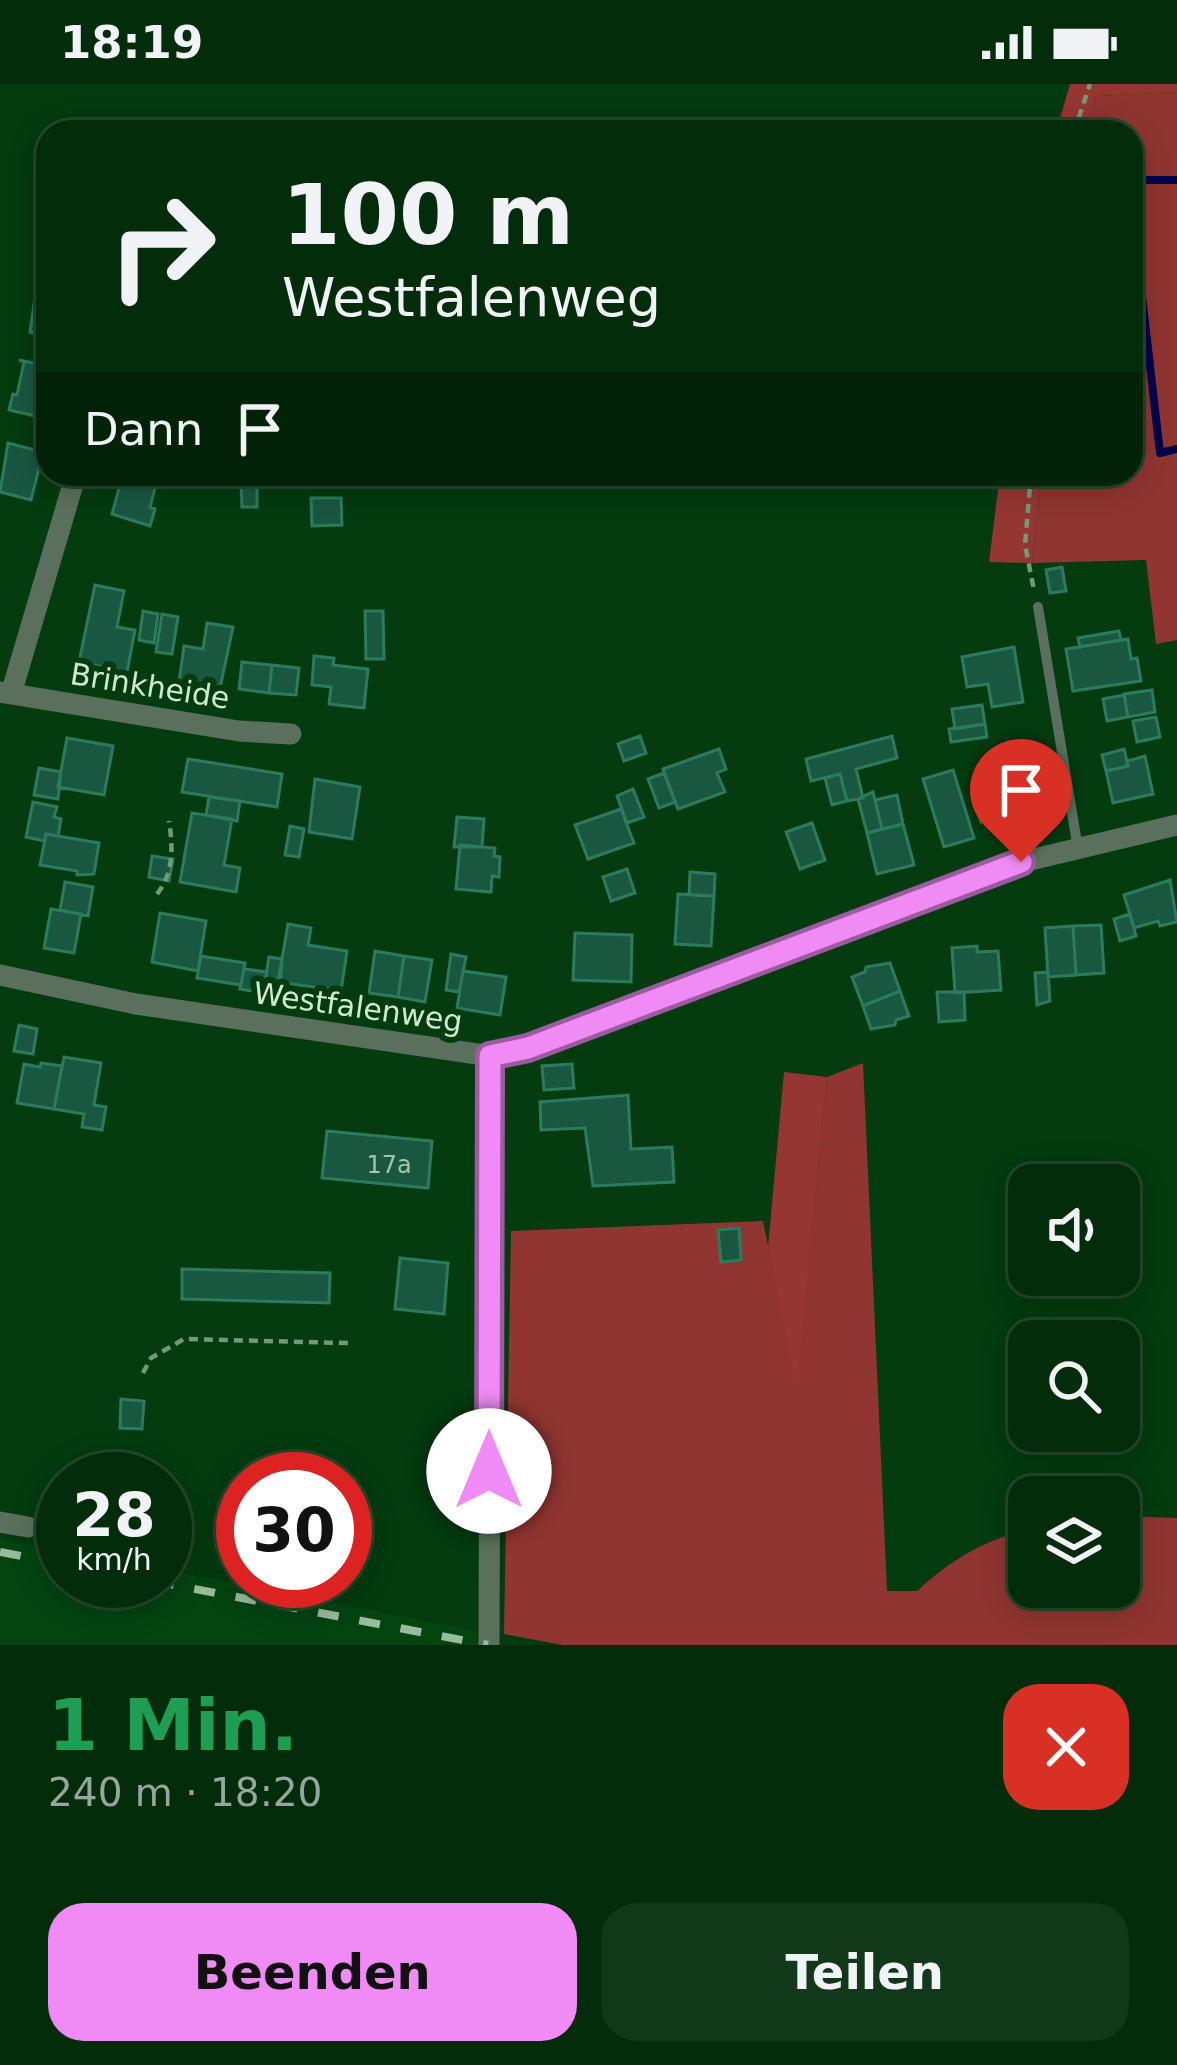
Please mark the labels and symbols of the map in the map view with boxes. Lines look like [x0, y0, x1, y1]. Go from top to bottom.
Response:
street label: Brinkheide [68, 656, 232, 716]
pin [970, 739, 1072, 862]
street label: Westfalenweg [251, 975, 465, 1039]
house number: 17a [366, 1151, 412, 1179]
position arrow [426, 1408, 552, 1534]
speed limit sign: 30 [216, 1452, 372, 1608]

